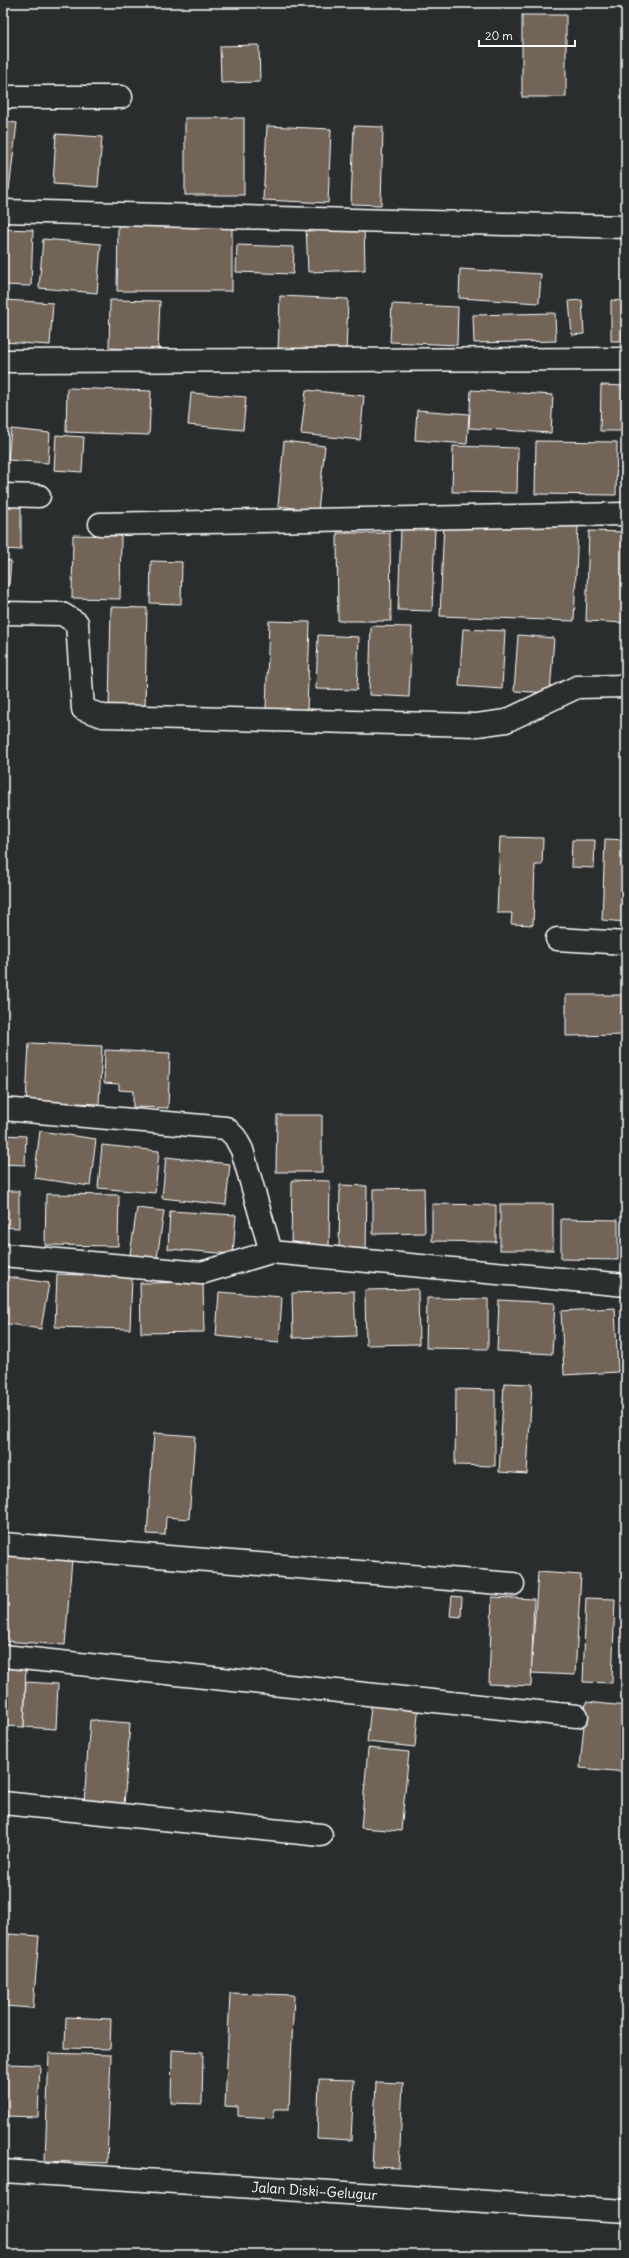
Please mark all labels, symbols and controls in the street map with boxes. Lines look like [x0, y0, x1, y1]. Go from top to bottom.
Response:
scale bar [479, 22, 575, 48]
text: 20 m [485, 28, 513, 43]
street label: Jalan Diski–Gelugur [251, 2178, 378, 2204]

